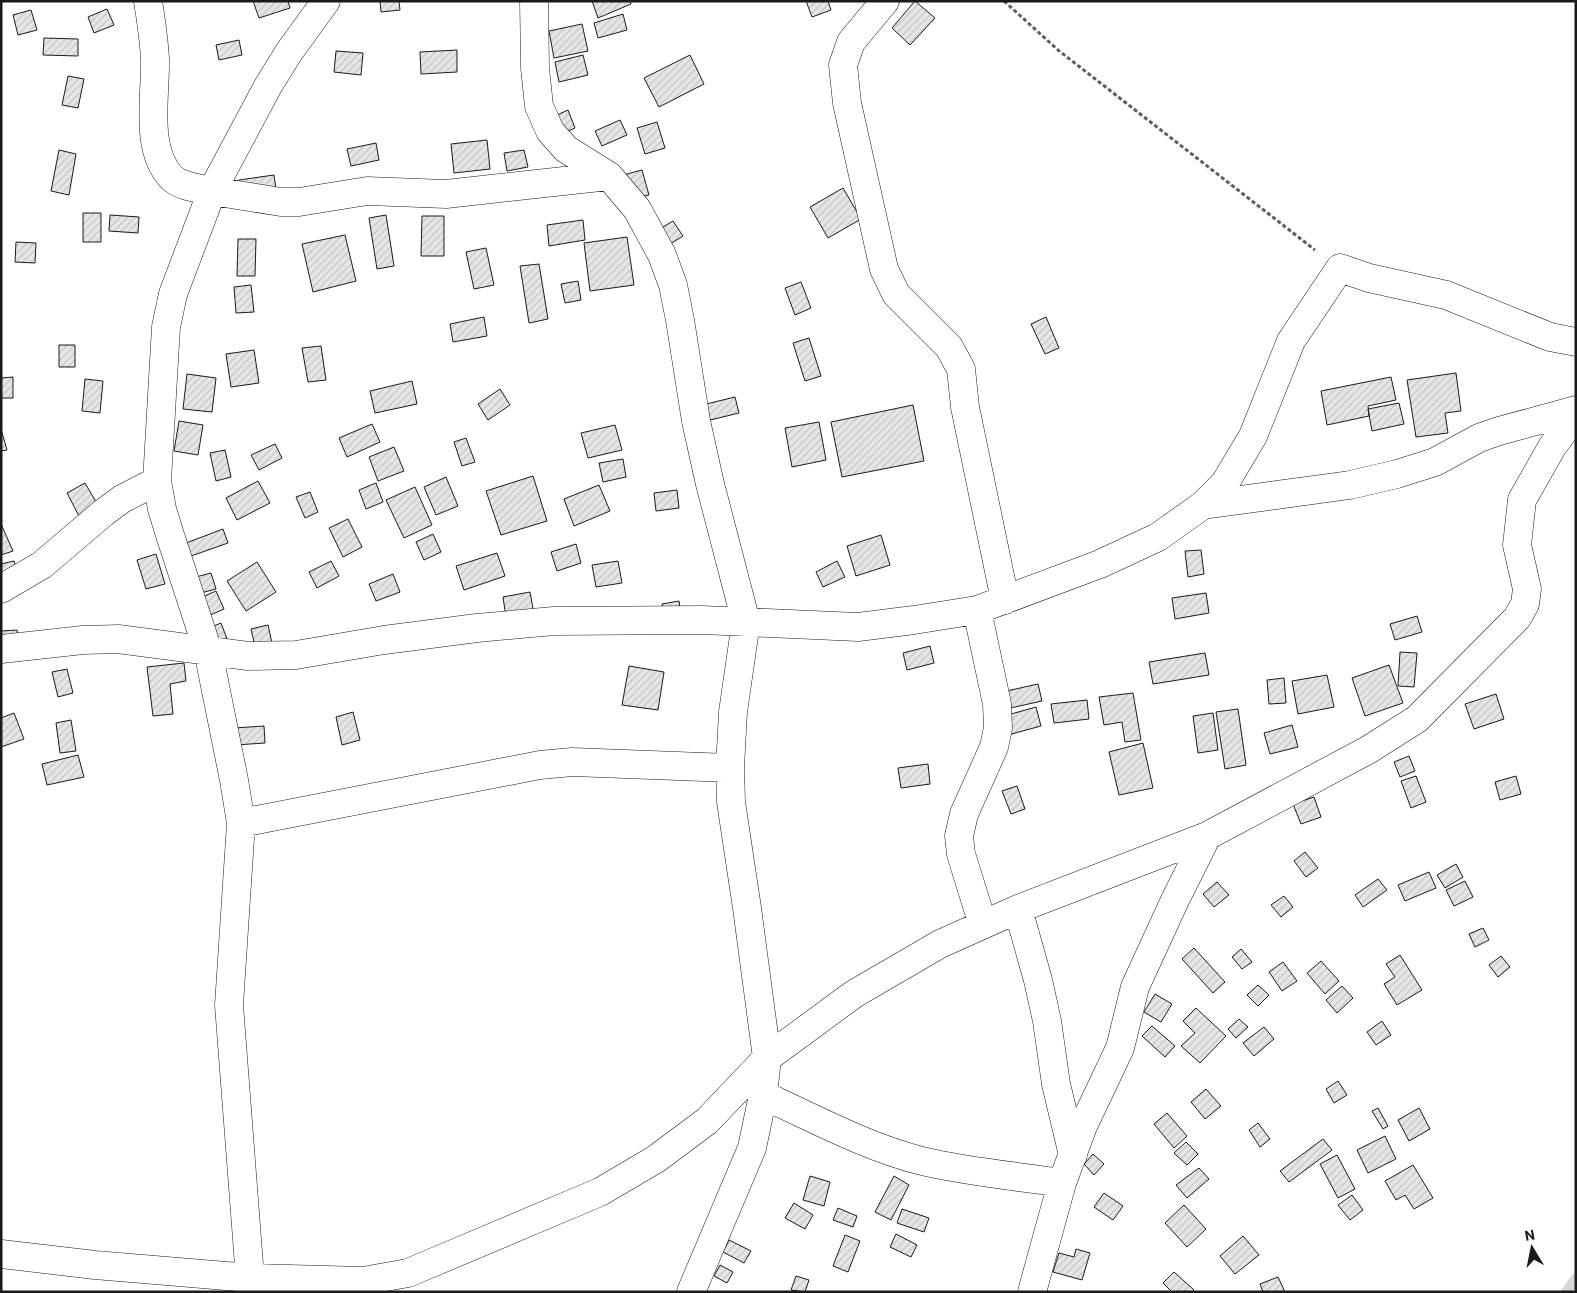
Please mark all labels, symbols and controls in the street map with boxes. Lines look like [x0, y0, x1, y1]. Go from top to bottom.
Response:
north arrow [1507, 1223, 1557, 1273]
text: N [1523, 1226, 1536, 1244]

